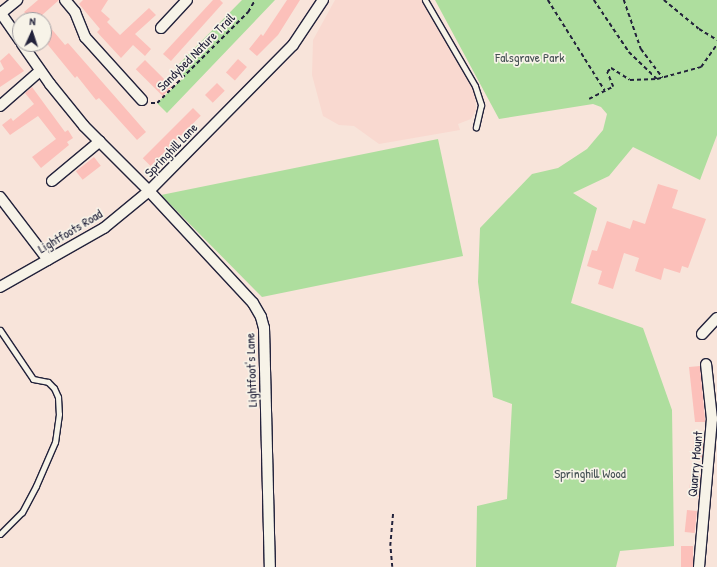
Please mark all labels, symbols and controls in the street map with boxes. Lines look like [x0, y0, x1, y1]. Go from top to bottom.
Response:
street label: Sandybed Nature Trail [154, 10, 238, 94]
north arrow [12, 12, 52, 52]
text: N [29, 14, 36, 28]
park label: Falsgrave Park [495, 49, 565, 65]
street label: Springhill Lane [141, 120, 201, 180]
street label: Lightfoots Road [35, 206, 105, 256]
street label: Lightfoot's Lane [242, 333, 260, 407]
street label: Quarry Mount [684, 431, 706, 497]
park label: Springhill Wood [554, 465, 626, 481]

